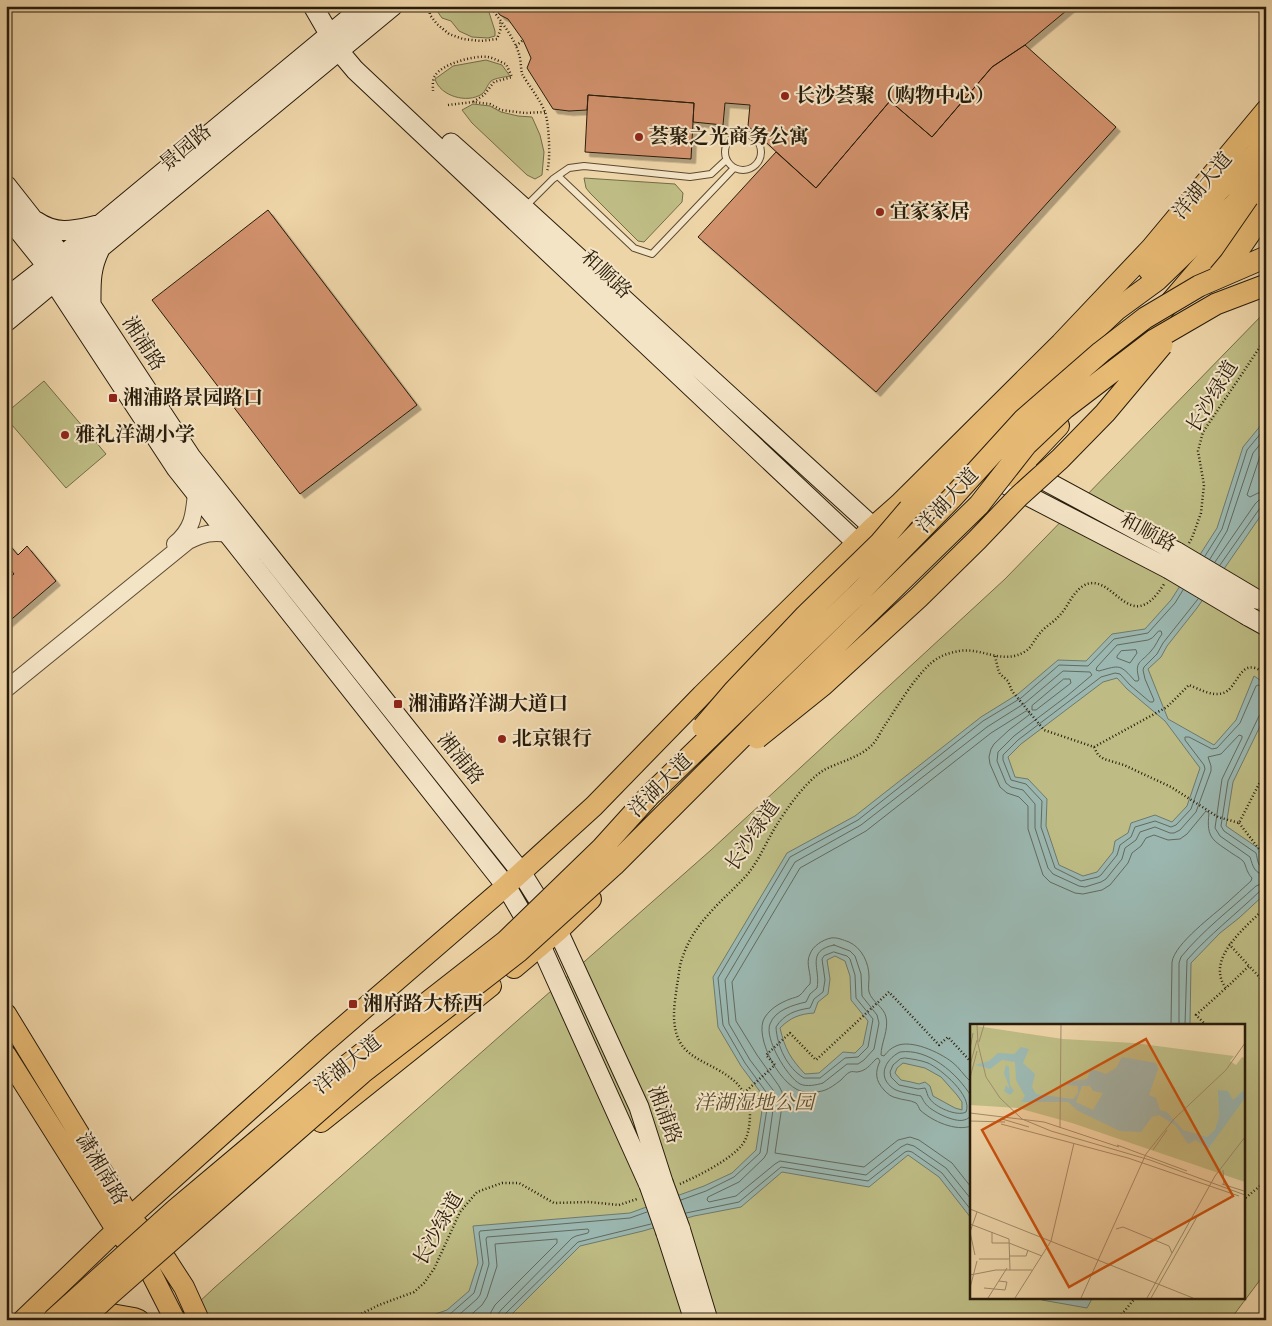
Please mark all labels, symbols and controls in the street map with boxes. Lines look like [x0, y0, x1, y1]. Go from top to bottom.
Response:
place label: 长沙荟聚（购物中心） [795, 84, 995, 109]
marker: 长沙荟聚（购物中心） [779, 90, 791, 102]
street label: 景园路 [155, 119, 217, 177]
place label: 荟聚之光商务公寓 [649, 125, 809, 150]
marker: 荟聚之光商务公寓 [633, 131, 645, 143]
street label: 洋湖大道 [1168, 147, 1238, 225]
place label: 宜家家居 [890, 200, 970, 225]
marker: 宜家家居 [874, 206, 886, 218]
street label: 和顺路 [576, 245, 636, 305]
street label: 湘浦路 [116, 312, 170, 376]
street label: 长沙绿道 [1182, 356, 1244, 438]
place label: 湘浦路景园路口 [123, 386, 263, 411]
marker: 湘浦路景园路口 [107, 392, 119, 404]
place label: 雅礼洋湖小学 [75, 423, 195, 448]
marker: 雅礼洋湖小学 [59, 429, 71, 441]
street label: 洋湖大道 [912, 463, 984, 539]
street label: 和顺路 [1116, 508, 1180, 558]
place label: 湘浦路洋湖大道口 [408, 692, 568, 717]
marker: 湘浦路洋湖大道口 [392, 698, 404, 710]
place label: 北京银行 [512, 727, 592, 752]
street label: 湘浦路 [431, 728, 489, 790]
marker: 北京银行 [496, 733, 508, 745]
street label: 洋湖大道 [624, 749, 698, 823]
street label: 长沙绿道 [720, 796, 786, 876]
place label: 湘府路大桥西 [363, 992, 483, 1017]
marker: 湘府路大桥西 [347, 998, 359, 1010]
inset map [970, 1024, 1244, 1298]
street label: 洋湖大道 [309, 1030, 387, 1100]
street label: 湘浦路 [642, 1083, 686, 1147]
park label: 洋湖湿地公园 [694, 1091, 817, 1116]
street label: 潇湘南路 [70, 1128, 132, 1210]
street label: 长沙绿道 [409, 1188, 469, 1270]

